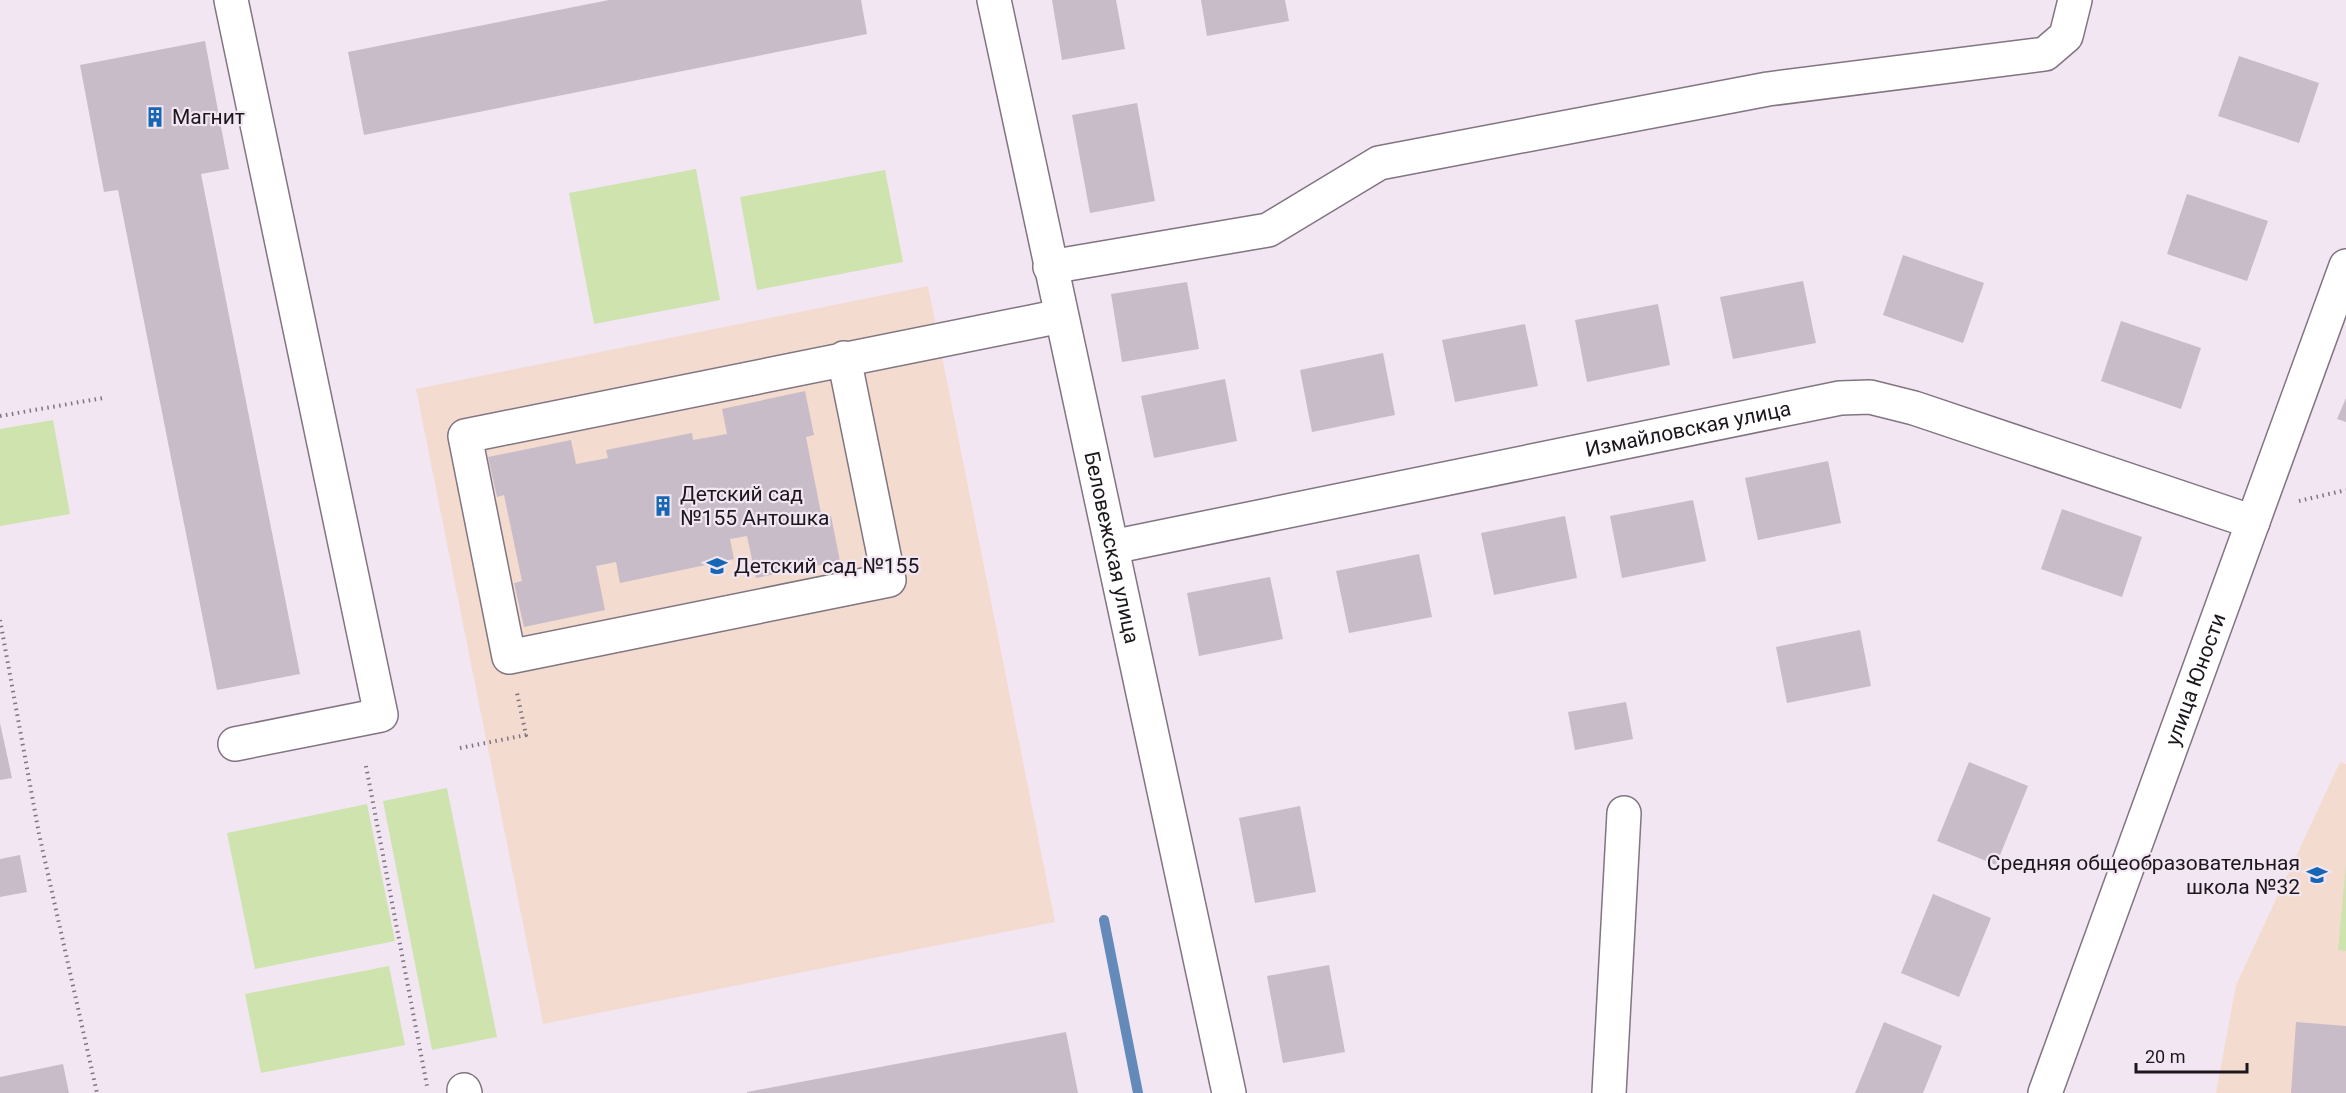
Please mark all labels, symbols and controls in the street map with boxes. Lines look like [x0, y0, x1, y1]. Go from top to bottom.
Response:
building icon: Магнит [143, 105, 167, 129]
place label: Магнит [172, 105, 245, 129]
street label: Измайловская улица [1583, 396, 1793, 462]
street label: Беловежская улица [1079, 449, 1144, 646]
place label: Детский сад №155 Антошка [680, 482, 829, 530]
building icon: Детский сад №155 Антошка [651, 494, 675, 518]
school or university icon: Детский сад №155 [705, 554, 729, 578]
place label: Детский сад №155 [734, 554, 919, 578]
street label: улица Юности [2160, 610, 2231, 749]
place label: Средняя общеобразовательная школа №32 [1987, 851, 2300, 899]
school or university icon: Средняя общеобразовательная школа №32 [2305, 863, 2329, 887]
scale bar [2136, 1036, 2247, 1074]
text: 20 m [2145, 1046, 2185, 1067]

